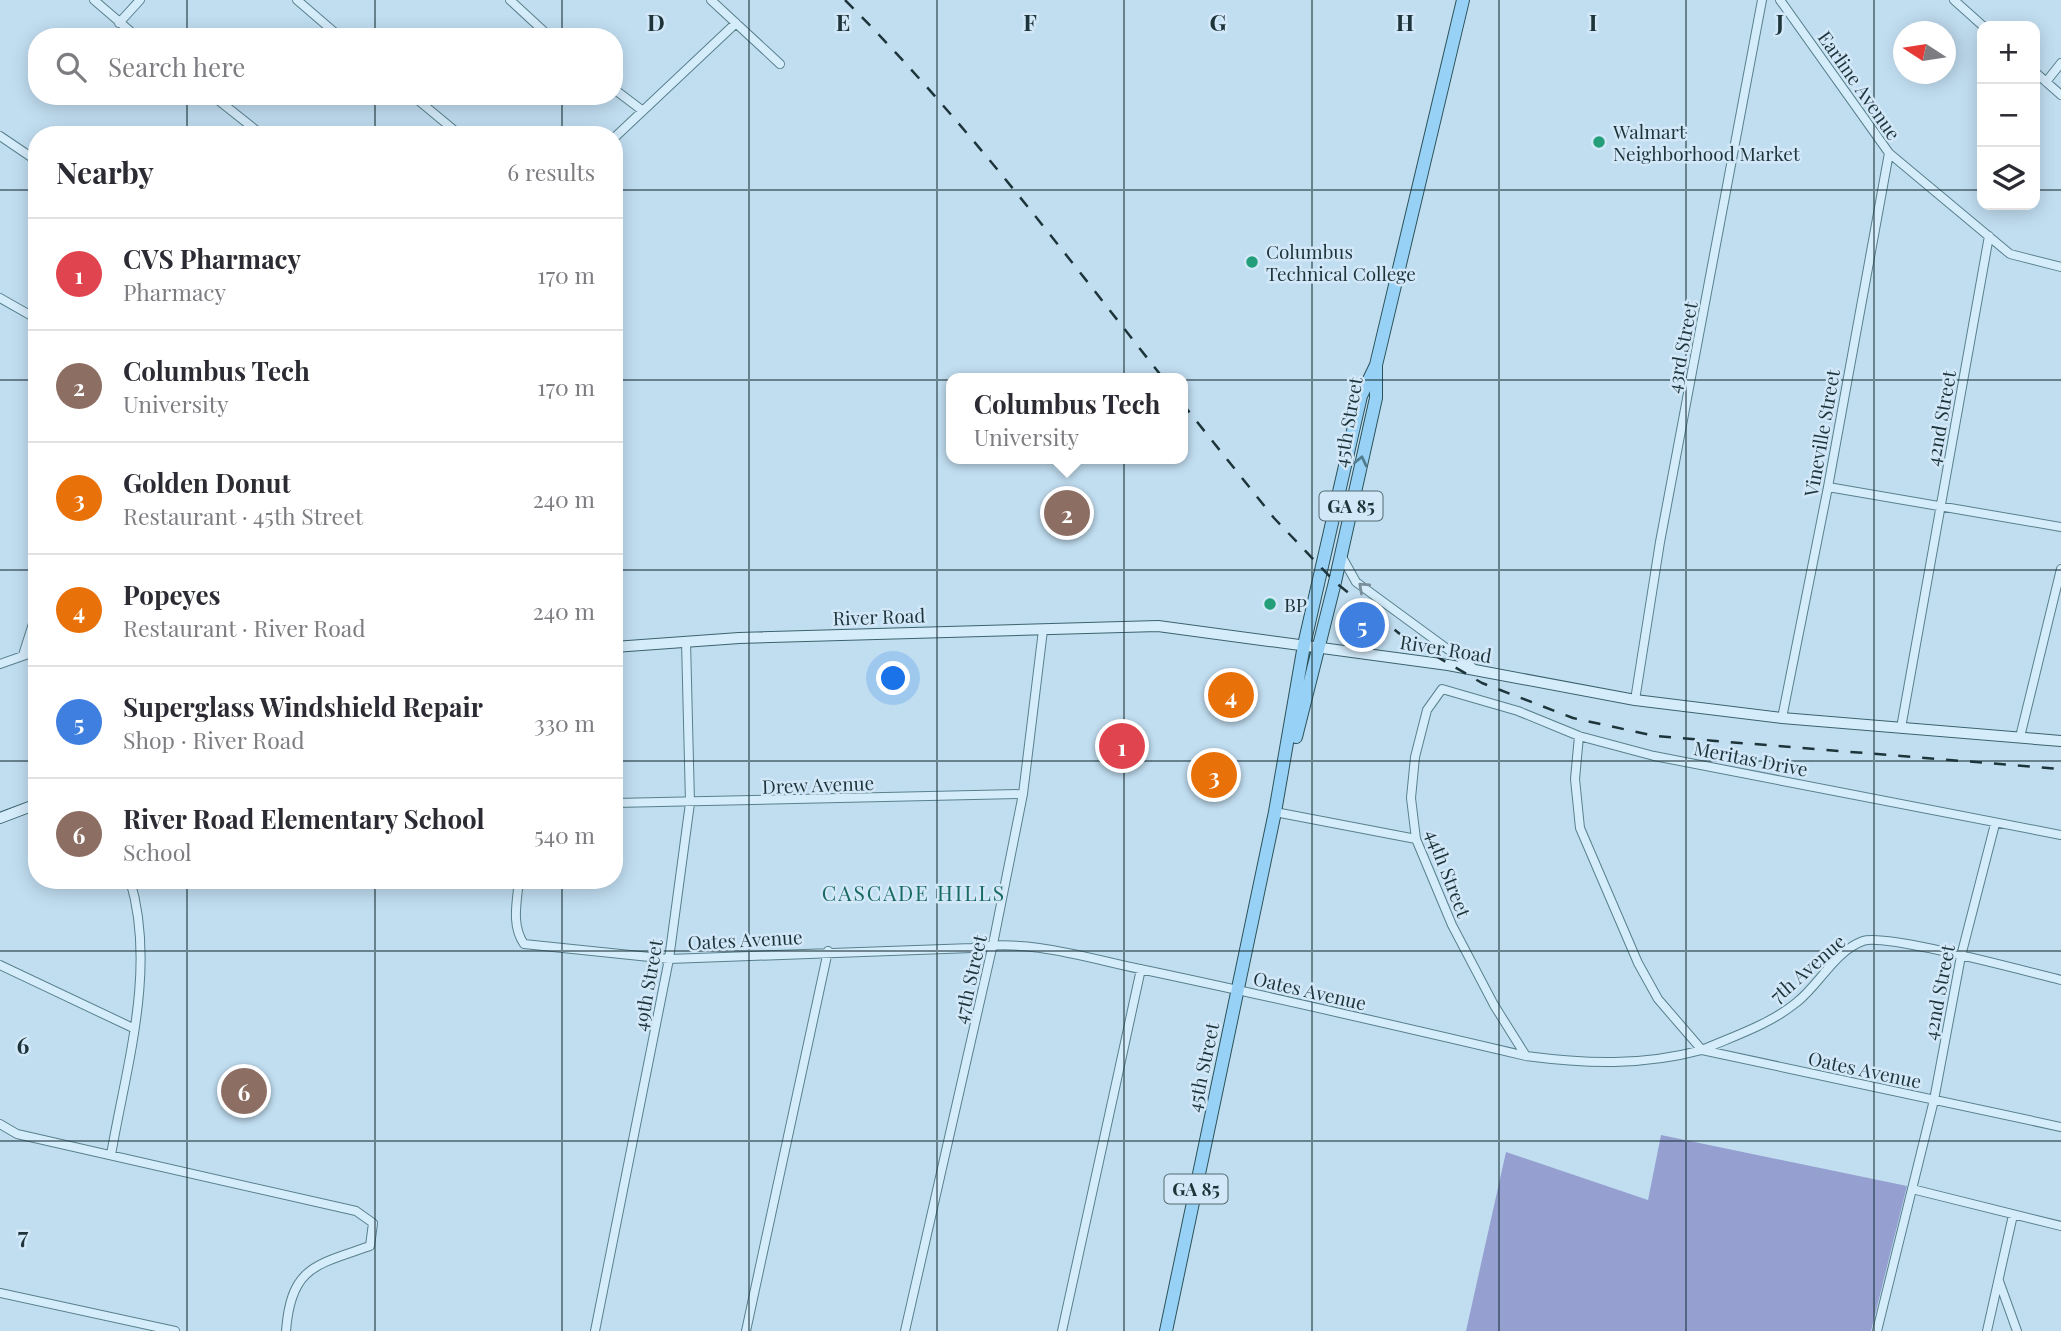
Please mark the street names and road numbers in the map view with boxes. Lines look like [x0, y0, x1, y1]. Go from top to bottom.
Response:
street label: Earline Avenue [1813, 25, 1907, 145]
street label: 43rd Street [1659, 299, 1703, 395]
street label: Vineville Street [1797, 367, 1845, 500]
street label: 42nd Street [1919, 368, 1961, 468]
street label: 45th Street [1326, 375, 1368, 469]
road number: GA 85 [1320, 492, 1382, 520]
street label: River Road [832, 601, 926, 631]
street label: River Road [1398, 628, 1494, 668]
street label: Meritas Drive [1692, 734, 1810, 782]
street label: Drew Avenue [761, 769, 875, 799]
street label: 44th Street [1420, 825, 1478, 921]
street label: Oates Avenue [687, 923, 803, 955]
street label: 7th Avenue [1764, 928, 1850, 1008]
street label: 47th Street [946, 932, 992, 1026]
street label: 49th Street [626, 937, 668, 1033]
street label: 42nd Street [1916, 942, 1960, 1042]
street label: Oates Avenue [1251, 964, 1369, 1016]
street label: 45th Street [1180, 1020, 1224, 1114]
street label: Oates Avenue [1806, 1044, 1924, 1094]
road number: GA 85 [1164, 1174, 1228, 1204]

